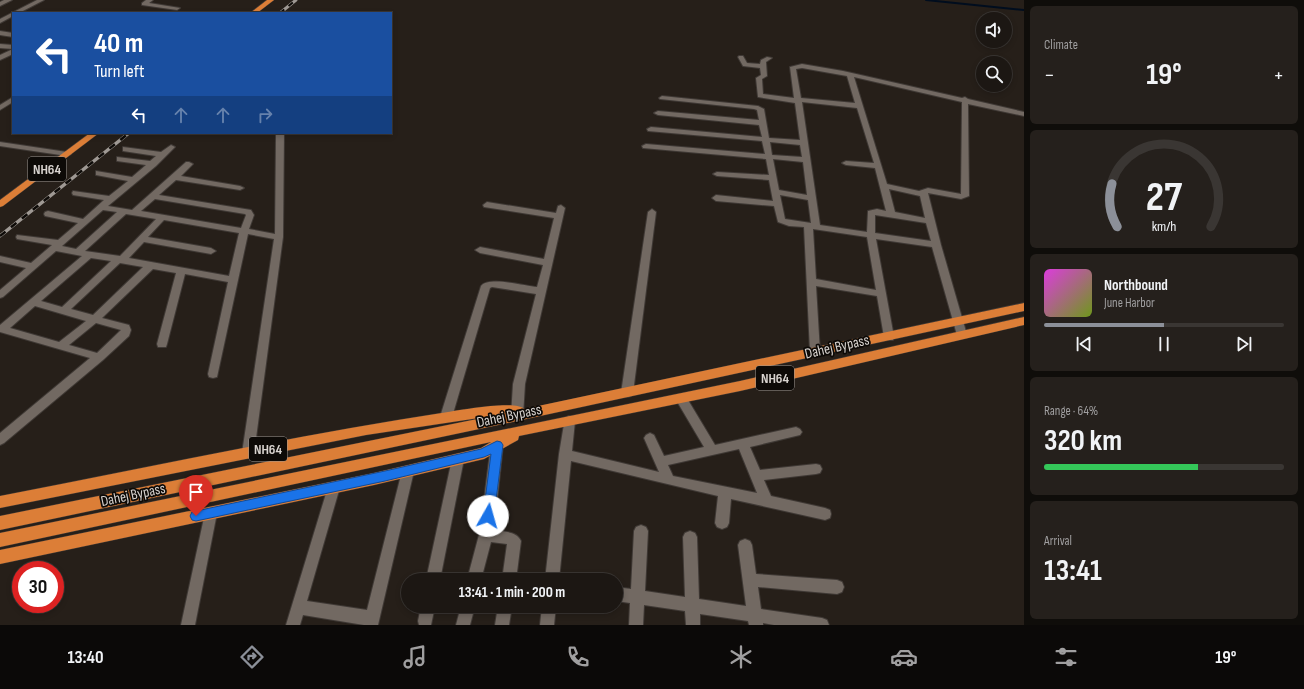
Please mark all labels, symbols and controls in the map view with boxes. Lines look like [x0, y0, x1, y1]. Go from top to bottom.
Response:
map controls [976, 12, 1012, 92]
button: sound [976, 12, 1012, 48]
text: 40 m [94, 27, 143, 60]
icon: left [28, 28, 80, 80]
text: Climate [1044, 37, 1078, 53]
button: search [976, 56, 1012, 92]
text: 19° [1146, 57, 1182, 93]
text: Turn left [94, 61, 145, 82]
text: − [1044, 62, 1055, 89]
text: + [1273, 62, 1284, 89]
icon: left [128, 104, 150, 126]
icon: ahead [170, 104, 192, 126]
icon: ahead [212, 104, 234, 126]
icon: right [254, 104, 276, 126]
road number: NH64 [28, 157, 66, 181]
text: 27 [1146, 172, 1183, 221]
text: km/h [1152, 217, 1176, 234]
text: Northbound [1104, 276, 1168, 295]
text: June Harbor [1104, 295, 1155, 311]
street label: Dahej Bypass [803, 330, 871, 364]
icon: previous [1073, 333, 1095, 355]
icon: pause [1153, 333, 1175, 355]
icon: next [1233, 333, 1255, 355]
road number: NH64 [756, 366, 794, 390]
street label: Dahej Bypass [475, 400, 543, 432]
text: Range · 64% [1044, 403, 1098, 419]
text: 320 km [1044, 423, 1122, 459]
road number: NH64 [249, 437, 287, 461]
pin [179, 475, 213, 516]
street label: Dahej Bypass [99, 479, 167, 511]
icon: arrive [185, 481, 207, 503]
position arrow [467, 495, 509, 537]
text: Arrival [1044, 533, 1072, 549]
text: 13:41 [1044, 553, 1102, 589]
speed limit sign: 30 [12, 561, 64, 613]
text: 13:41 · 1 min · 200 m [459, 583, 565, 602]
icon: directions [238, 643, 266, 671]
icon: music [401, 643, 429, 671]
icon: phone [564, 643, 592, 671]
icon: climate [727, 643, 755, 671]
icon: car [890, 643, 918, 671]
icon: filters [1052, 643, 1080, 671]
text: 13:40 [67, 647, 103, 668]
text: 19° [1215, 647, 1237, 668]

